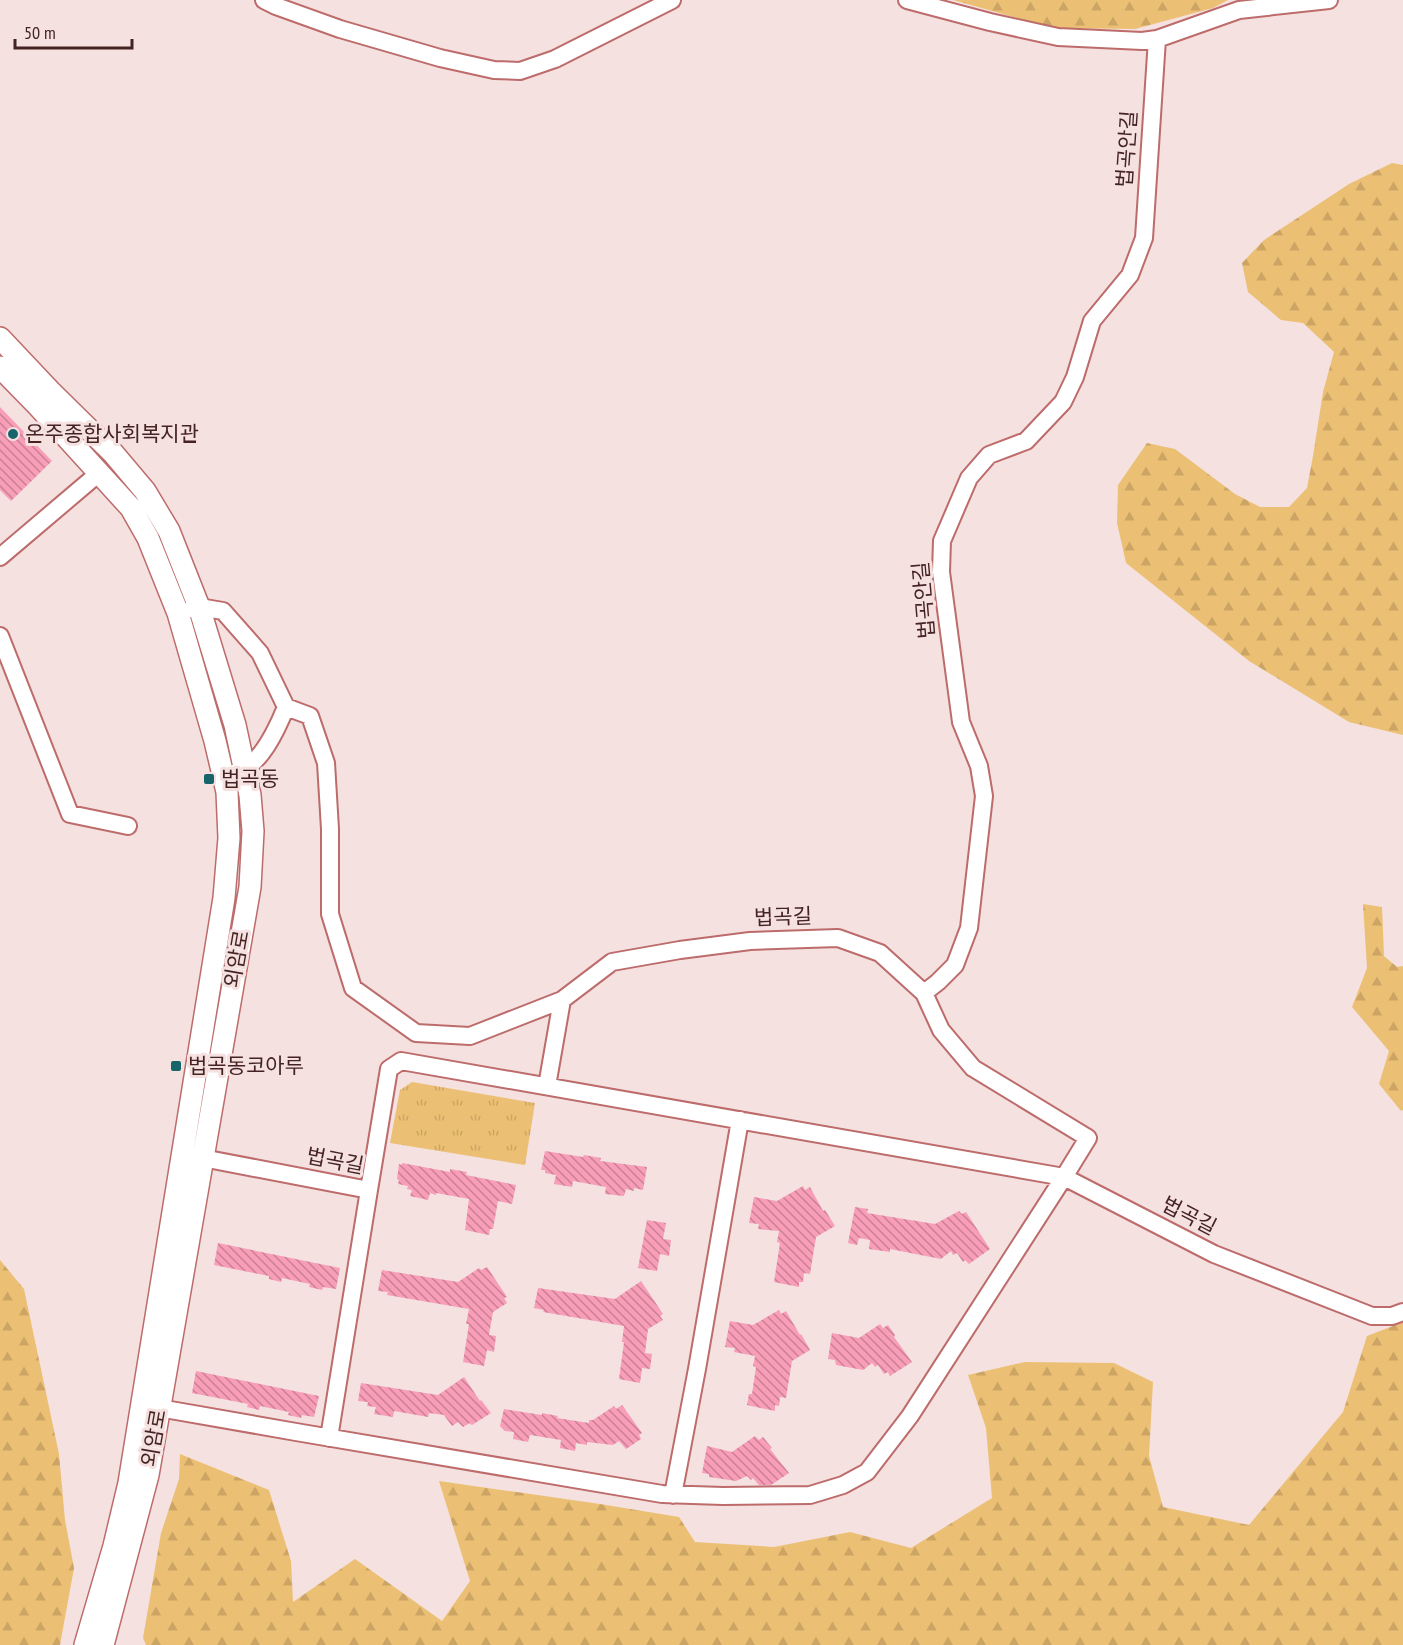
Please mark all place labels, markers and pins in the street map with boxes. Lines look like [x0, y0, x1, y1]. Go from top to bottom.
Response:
place label: 온주종합사회복지관 [25, 420, 199, 447]
marker: 온주종합사회복지관 [6, 427, 20, 441]
place label: 법곡동 [221, 765, 279, 792]
marker: 법곡동 [202, 772, 216, 786]
place label: 법곡동코아루 [188, 1052, 304, 1079]
marker: 법곡동코아루 [169, 1059, 183, 1073]

